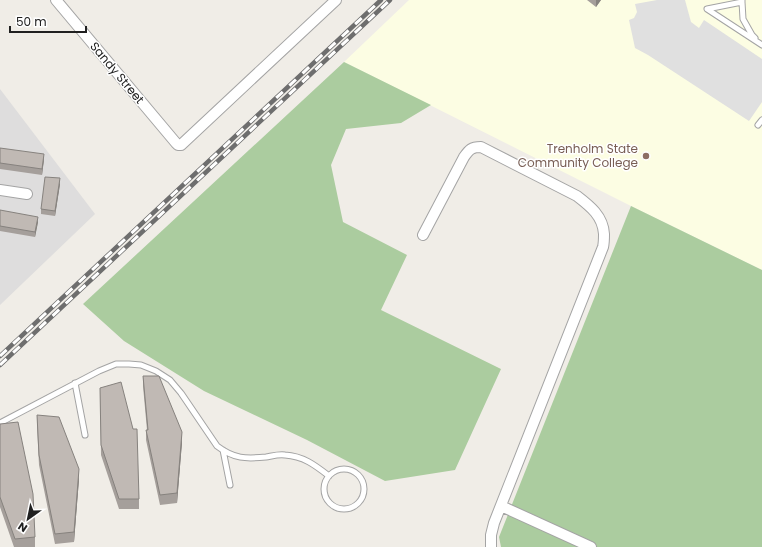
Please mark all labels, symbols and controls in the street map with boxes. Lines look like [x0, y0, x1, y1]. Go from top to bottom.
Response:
scale bar [10, 8, 86, 34]
text: 50 m [16, 13, 47, 30]
street label: Sandy Street [86, 38, 148, 107]
place label: Trenholm State Community College [518, 140, 638, 171]
marker: Trenholm State Community College [641, 151, 651, 161]
north arrow [8, 499, 48, 539]
text: N [15, 518, 30, 536]

